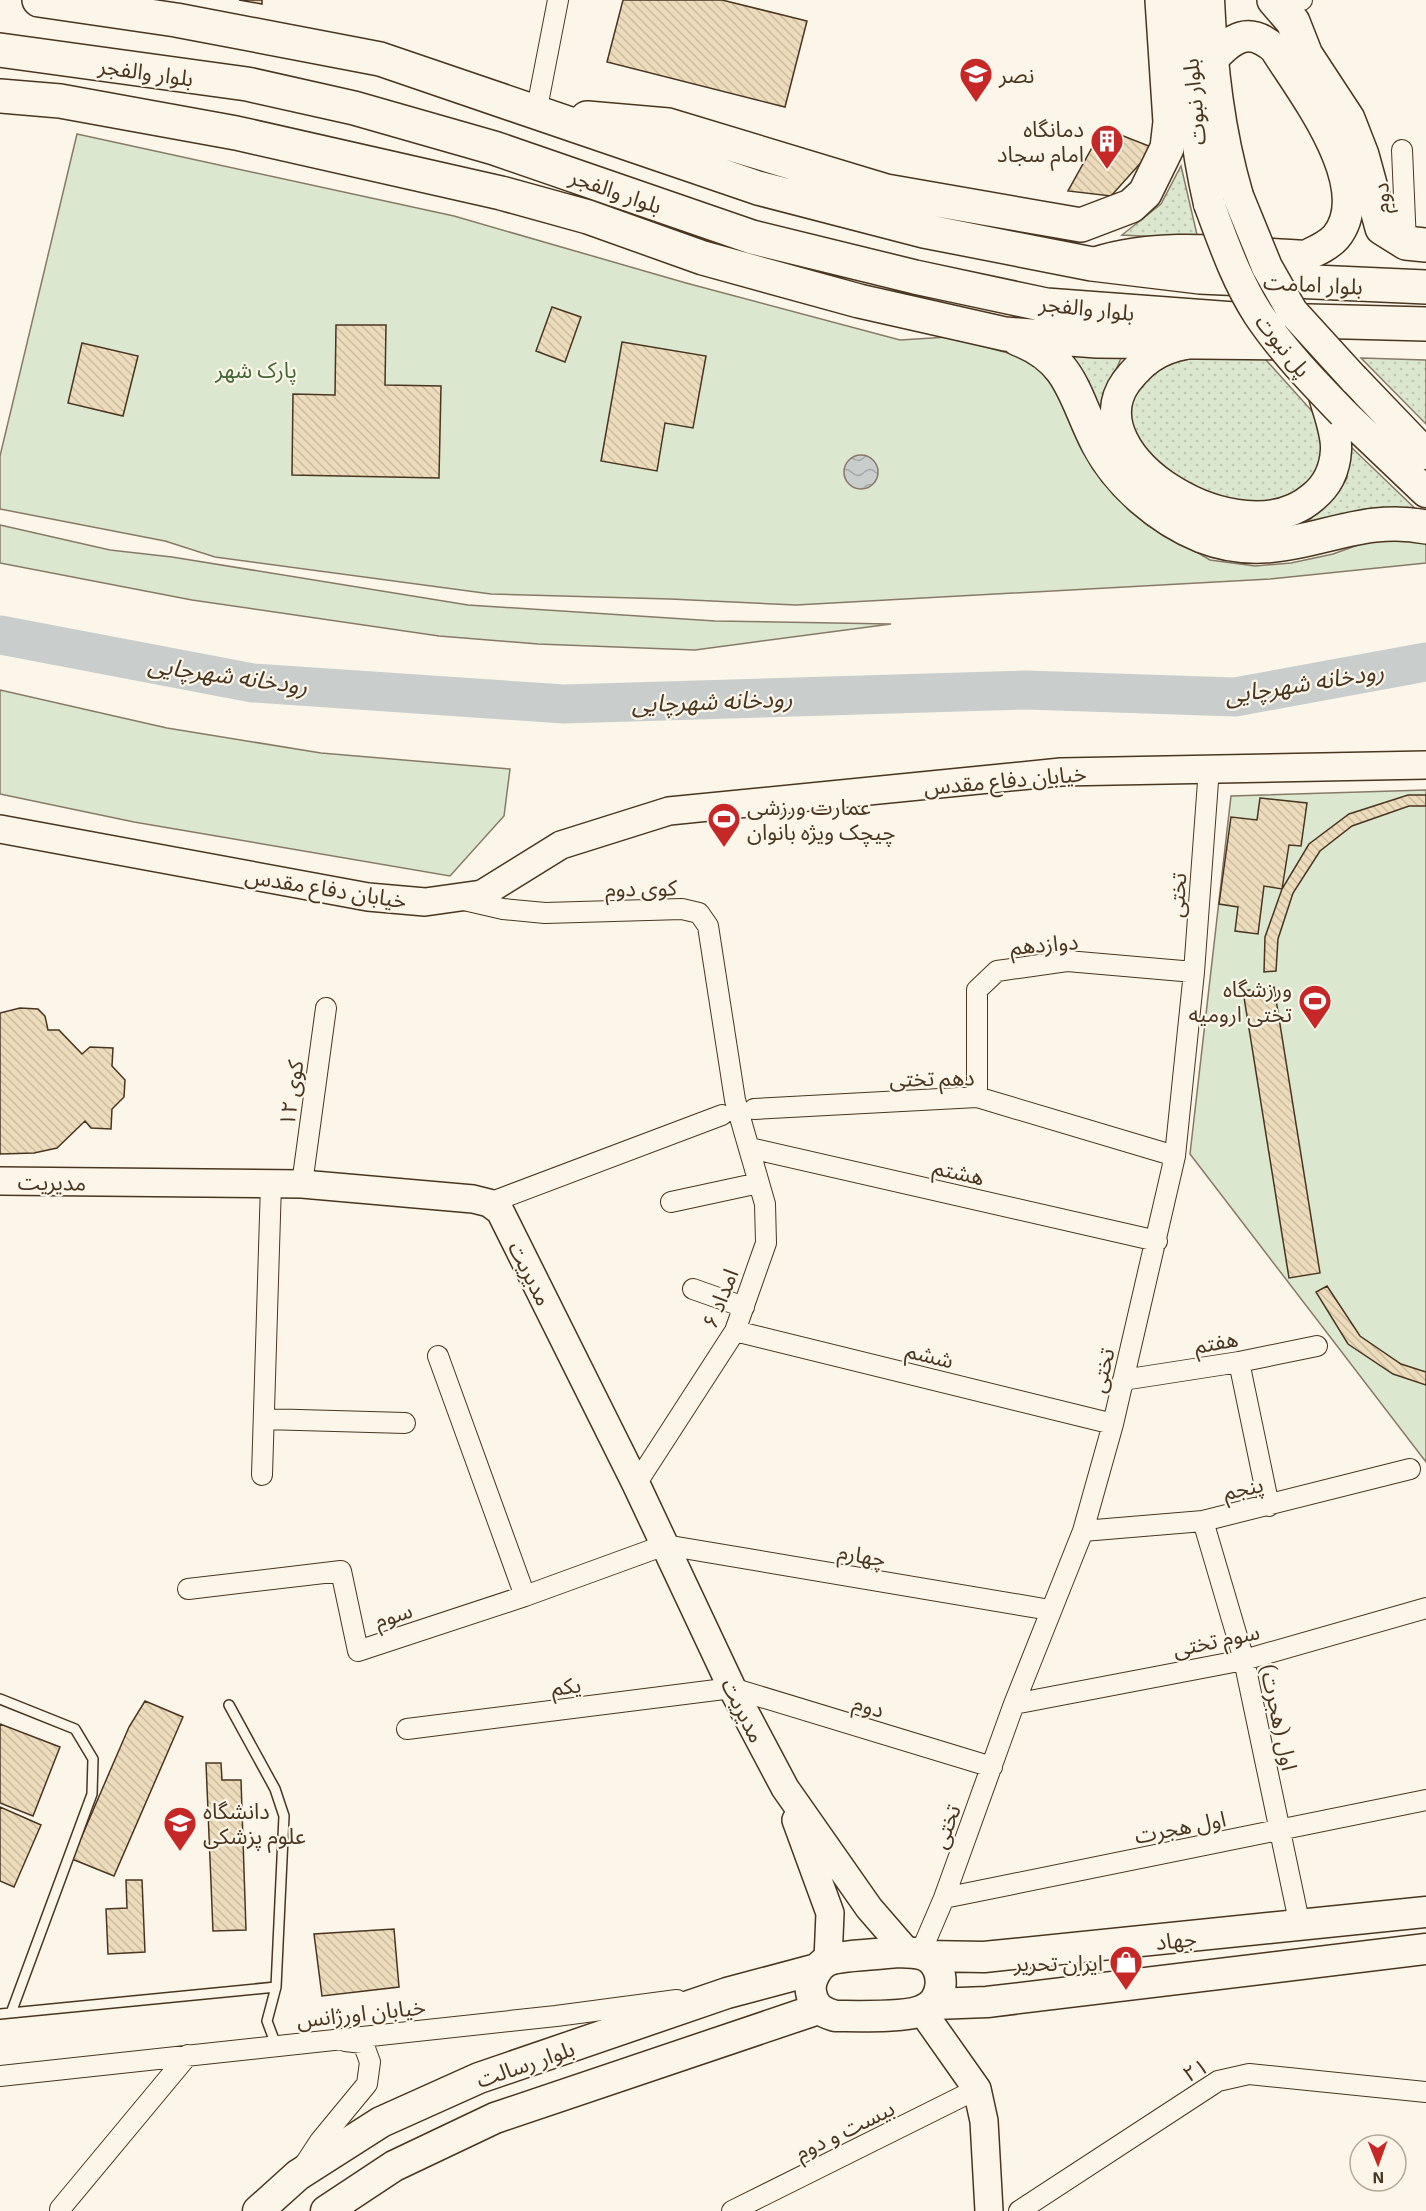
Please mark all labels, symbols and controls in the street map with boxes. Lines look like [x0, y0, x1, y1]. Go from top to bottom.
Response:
street label: بلوار والفجر [96, 51, 195, 93]
school or university icon: نصر [958, 56, 994, 103]
street label: بلوار نبوت [1176, 57, 1212, 146]
place label: نصر [998, 61, 1035, 88]
place label: دمانگاه امام سجاد [997, 115, 1084, 171]
building icon: دمانگاه امام سجاد [1089, 123, 1125, 170]
street label: بلوار والفجر [565, 162, 665, 220]
street label: دوم [1366, 182, 1399, 214]
street label: بلوار امامت [1262, 267, 1364, 301]
street label: بلوار والفجر [1037, 289, 1136, 327]
street label: پل نبوت [1248, 308, 1317, 384]
park label: پارک شهر [214, 356, 297, 385]
water label: رودخانه شهرچایی [146, 648, 310, 703]
water label: رودخانه شهرچایی [1222, 655, 1386, 712]
water label: رودخانه شهرچایی [631, 683, 793, 720]
street label: خیابان دفاع مقدس [922, 759, 1088, 804]
place label: عمارت ورزشی چیچک ویژه بانوان [747, 793, 896, 847]
sports icon: عمارت ورزشی چیچک ویژه بانوان [706, 801, 742, 848]
street label: خیابان دفاع مقدس [242, 861, 409, 918]
street label: تختی [1161, 872, 1192, 918]
street label: کوی دوم [605, 873, 678, 906]
street label: دوازدهم [1009, 927, 1080, 964]
place label: ورزشگاه تختی ارومیه [1189, 975, 1292, 1028]
sports icon: ورزشگاه تختی ارومیه [1297, 983, 1333, 1030]
street label: کوی ۱۲ [273, 1057, 309, 1128]
street label: دهم تختی [889, 1063, 975, 1096]
street label: هشتم [930, 1152, 987, 1194]
street label: مدیریت [18, 1167, 86, 1196]
street label: مدیریت [503, 1237, 558, 1310]
street label: امداد ۶ [695, 1265, 743, 1331]
street label: هفتم [1192, 1324, 1241, 1363]
street label: ششم [902, 1336, 957, 1377]
street label: تختی [1083, 1345, 1120, 1395]
street label: پنجم [1220, 1470, 1267, 1509]
street label: چهارم [835, 1537, 888, 1576]
street label: سوم [371, 1596, 417, 1637]
street label: سوم تختی [1170, 1617, 1263, 1666]
street label: اول (هجرت) [1255, 1661, 1304, 1773]
street label: یکم [549, 1670, 583, 1705]
street label: مدیریت [716, 1674, 771, 1747]
street label: دوم [849, 1688, 888, 1727]
place label: دانشگاه علوم پزشکی [203, 1797, 306, 1853]
street label: تختی [925, 1800, 966, 1852]
street label: اول هجرت [1132, 1804, 1228, 1849]
school or university icon: دانشگاه علوم پزشکی [162, 1805, 198, 1852]
street label: جهاد [1154, 1924, 1198, 1955]
shop icon: ایران تحریر [1108, 1944, 1144, 1991]
place label: ایران تحریر [1013, 1949, 1103, 1976]
street label: خیابان اورژانس [295, 1992, 427, 2034]
street label: بلوار رسالت [473, 2034, 578, 2094]
street label: ۲۱ [1178, 2052, 1212, 2086]
street label: بیست و دوم [790, 2094, 900, 2169]
north arrow [1348, 2133, 1408, 2193]
text: N [1372, 2169, 1384, 2188]

